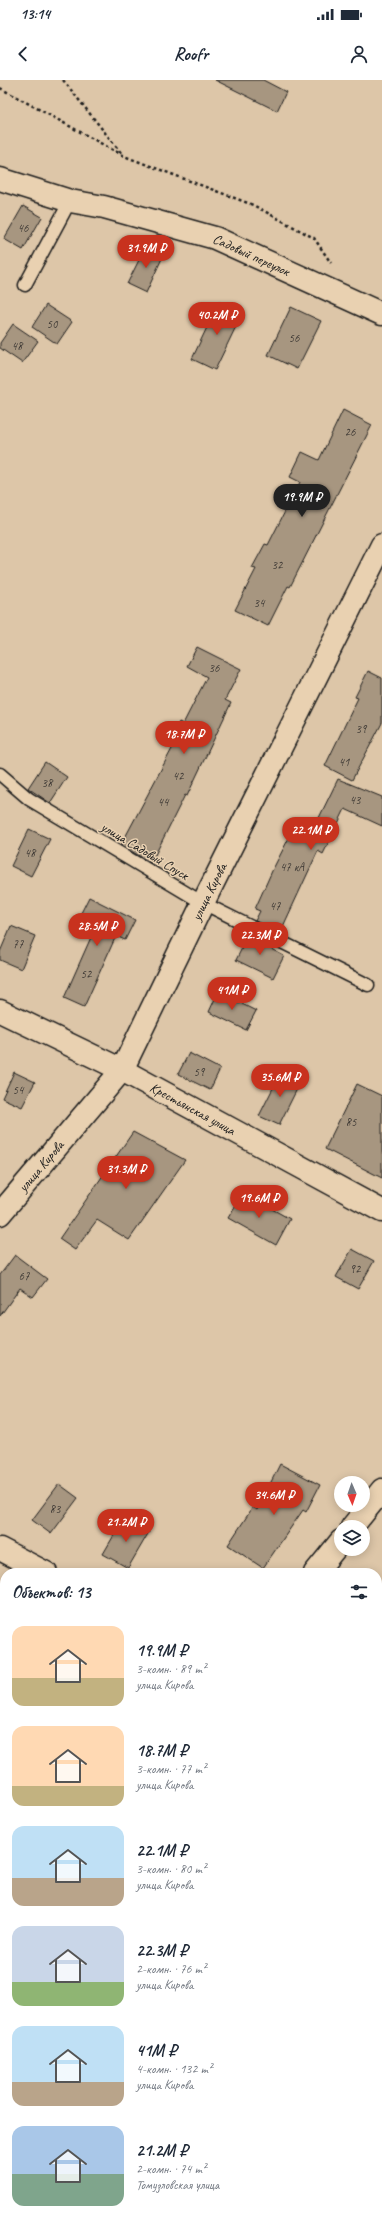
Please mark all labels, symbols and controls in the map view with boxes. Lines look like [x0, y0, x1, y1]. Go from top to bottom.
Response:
text: 13:14 [20, 5, 50, 24]
icon: back [12, 43, 34, 65]
text: Roofr [174, 43, 208, 65]
icon: person [348, 43, 370, 65]
house number: 46 [18, 220, 29, 236]
street label: Садовый переулок [210, 230, 294, 280]
pin: 31.9M ₽ [109, 235, 183, 269]
text: 31.9M ₽ [126, 240, 166, 256]
pin: 40.2M ₽ [180, 302, 254, 336]
text: 40.2M ₽ [197, 307, 237, 323]
house number: 50 [47, 316, 59, 332]
house number: 56 [289, 330, 300, 346]
house number: 48 [12, 338, 24, 354]
house number: 26 [345, 424, 356, 440]
pin: 19.9M ₽ [265, 484, 339, 518]
text: 19.9M ₽ [282, 489, 322, 505]
house number: 32 [272, 557, 284, 573]
house number: 34 [254, 595, 266, 611]
house number: 36 [209, 660, 220, 676]
pin: 18.7M ₽ [147, 721, 221, 755]
house number: 39 [356, 721, 368, 737]
text: 18.7M ₽ [164, 726, 204, 742]
house number: 41 [339, 754, 350, 770]
house number: 42 [173, 768, 185, 784]
house number: 38 [42, 775, 54, 791]
house number: 43 [350, 792, 362, 808]
house number: 44 [158, 794, 170, 810]
pin: 22.1M ₽ [274, 817, 348, 851]
street label: улица Садовый Спуск [97, 818, 193, 884]
text: 22.1M ₽ [291, 822, 331, 838]
house number: 48 [25, 845, 37, 861]
street label: улица Кирова [187, 859, 231, 924]
house number: 47 кА [280, 859, 305, 875]
house number: 47 [270, 898, 281, 914]
pin: 28.5M ₽ [60, 913, 134, 947]
text: 28.5M ₽ [77, 918, 117, 934]
pin: 22.3M ₽ [223, 922, 297, 956]
text: 22.3M ₽ [240, 927, 280, 943]
house number: 77 [13, 936, 24, 952]
house number: 52 [81, 966, 93, 982]
pin: 41M ₽ [204, 977, 260, 1011]
text: 41M ₽ [216, 982, 248, 998]
house number: 59 [194, 1064, 206, 1080]
pin: 35.6M ₽ [243, 1064, 317, 1098]
text: 35.6M ₽ [260, 1069, 300, 1085]
street label: Крестьянская улица [147, 1078, 239, 1139]
house number: 54 [13, 1082, 25, 1098]
house number: 85 [346, 1114, 357, 1130]
street label: улица Кирова [14, 1136, 68, 1196]
pin: 31.3M ₽ [89, 1156, 163, 1190]
text: 31.3M ₽ [106, 1161, 146, 1177]
pin: 19.6M ₽ [222, 1185, 296, 1219]
text: 19.6M ₽ [239, 1190, 279, 1206]
house number: 92 [350, 1261, 362, 1277]
house number: 67 [19, 1268, 30, 1284]
north arrow [334, 1476, 370, 1512]
map controls [334, 1476, 370, 1556]
pin: 34.6M ₽ [237, 1482, 311, 1516]
text: 34.6M ₽ [254, 1487, 294, 1503]
house number: 83 [50, 1501, 62, 1517]
pin: 21.2M ₽ [89, 1509, 163, 1543]
text: 21.2M ₽ [106, 1514, 146, 1530]
button: layers [334, 1520, 370, 1556]
icon: filters [348, 1581, 370, 1603]
text: Объектов: 13 [12, 1582, 91, 1603]
text: 19.9M ₽ [136, 1640, 187, 1661]
icon: home [44, 1642, 92, 1690]
text: 3-комн. · 89 m² [136, 1661, 206, 1677]
text: улица Кирова [136, 1677, 193, 1693]
text: 18.7M ₽ [136, 1740, 188, 1761]
icon: home [44, 1742, 92, 1790]
text: 3-комн. · 77 m² [136, 1761, 206, 1777]
text: улица Кирова [136, 1777, 193, 1793]
text: 22.1M ₽ [136, 1840, 188, 1861]
icon: home [44, 1842, 92, 1890]
text: 3-комн. · 80 m² [136, 1861, 206, 1877]
text: улица Кирова [136, 1877, 193, 1893]
text: 22.3M ₽ [136, 1940, 188, 1961]
icon: home [44, 1942, 92, 1990]
text: 2-комн. · 76 m² [136, 1961, 206, 1977]
text: улица Кирова [136, 1977, 193, 1993]
text: 41M ₽ [136, 2040, 177, 2061]
icon: home [44, 2042, 92, 2090]
text: 4-комн. · 132 m² [136, 2061, 212, 2077]
text: улица Кирова [136, 2077, 193, 2093]
text: 21.2M ₽ [136, 2140, 188, 2161]
icon: home [44, 2142, 92, 2190]
text: 2-комн. · 74 m² [136, 2161, 206, 2177]
text: Томузловская улица [136, 2177, 219, 2193]

